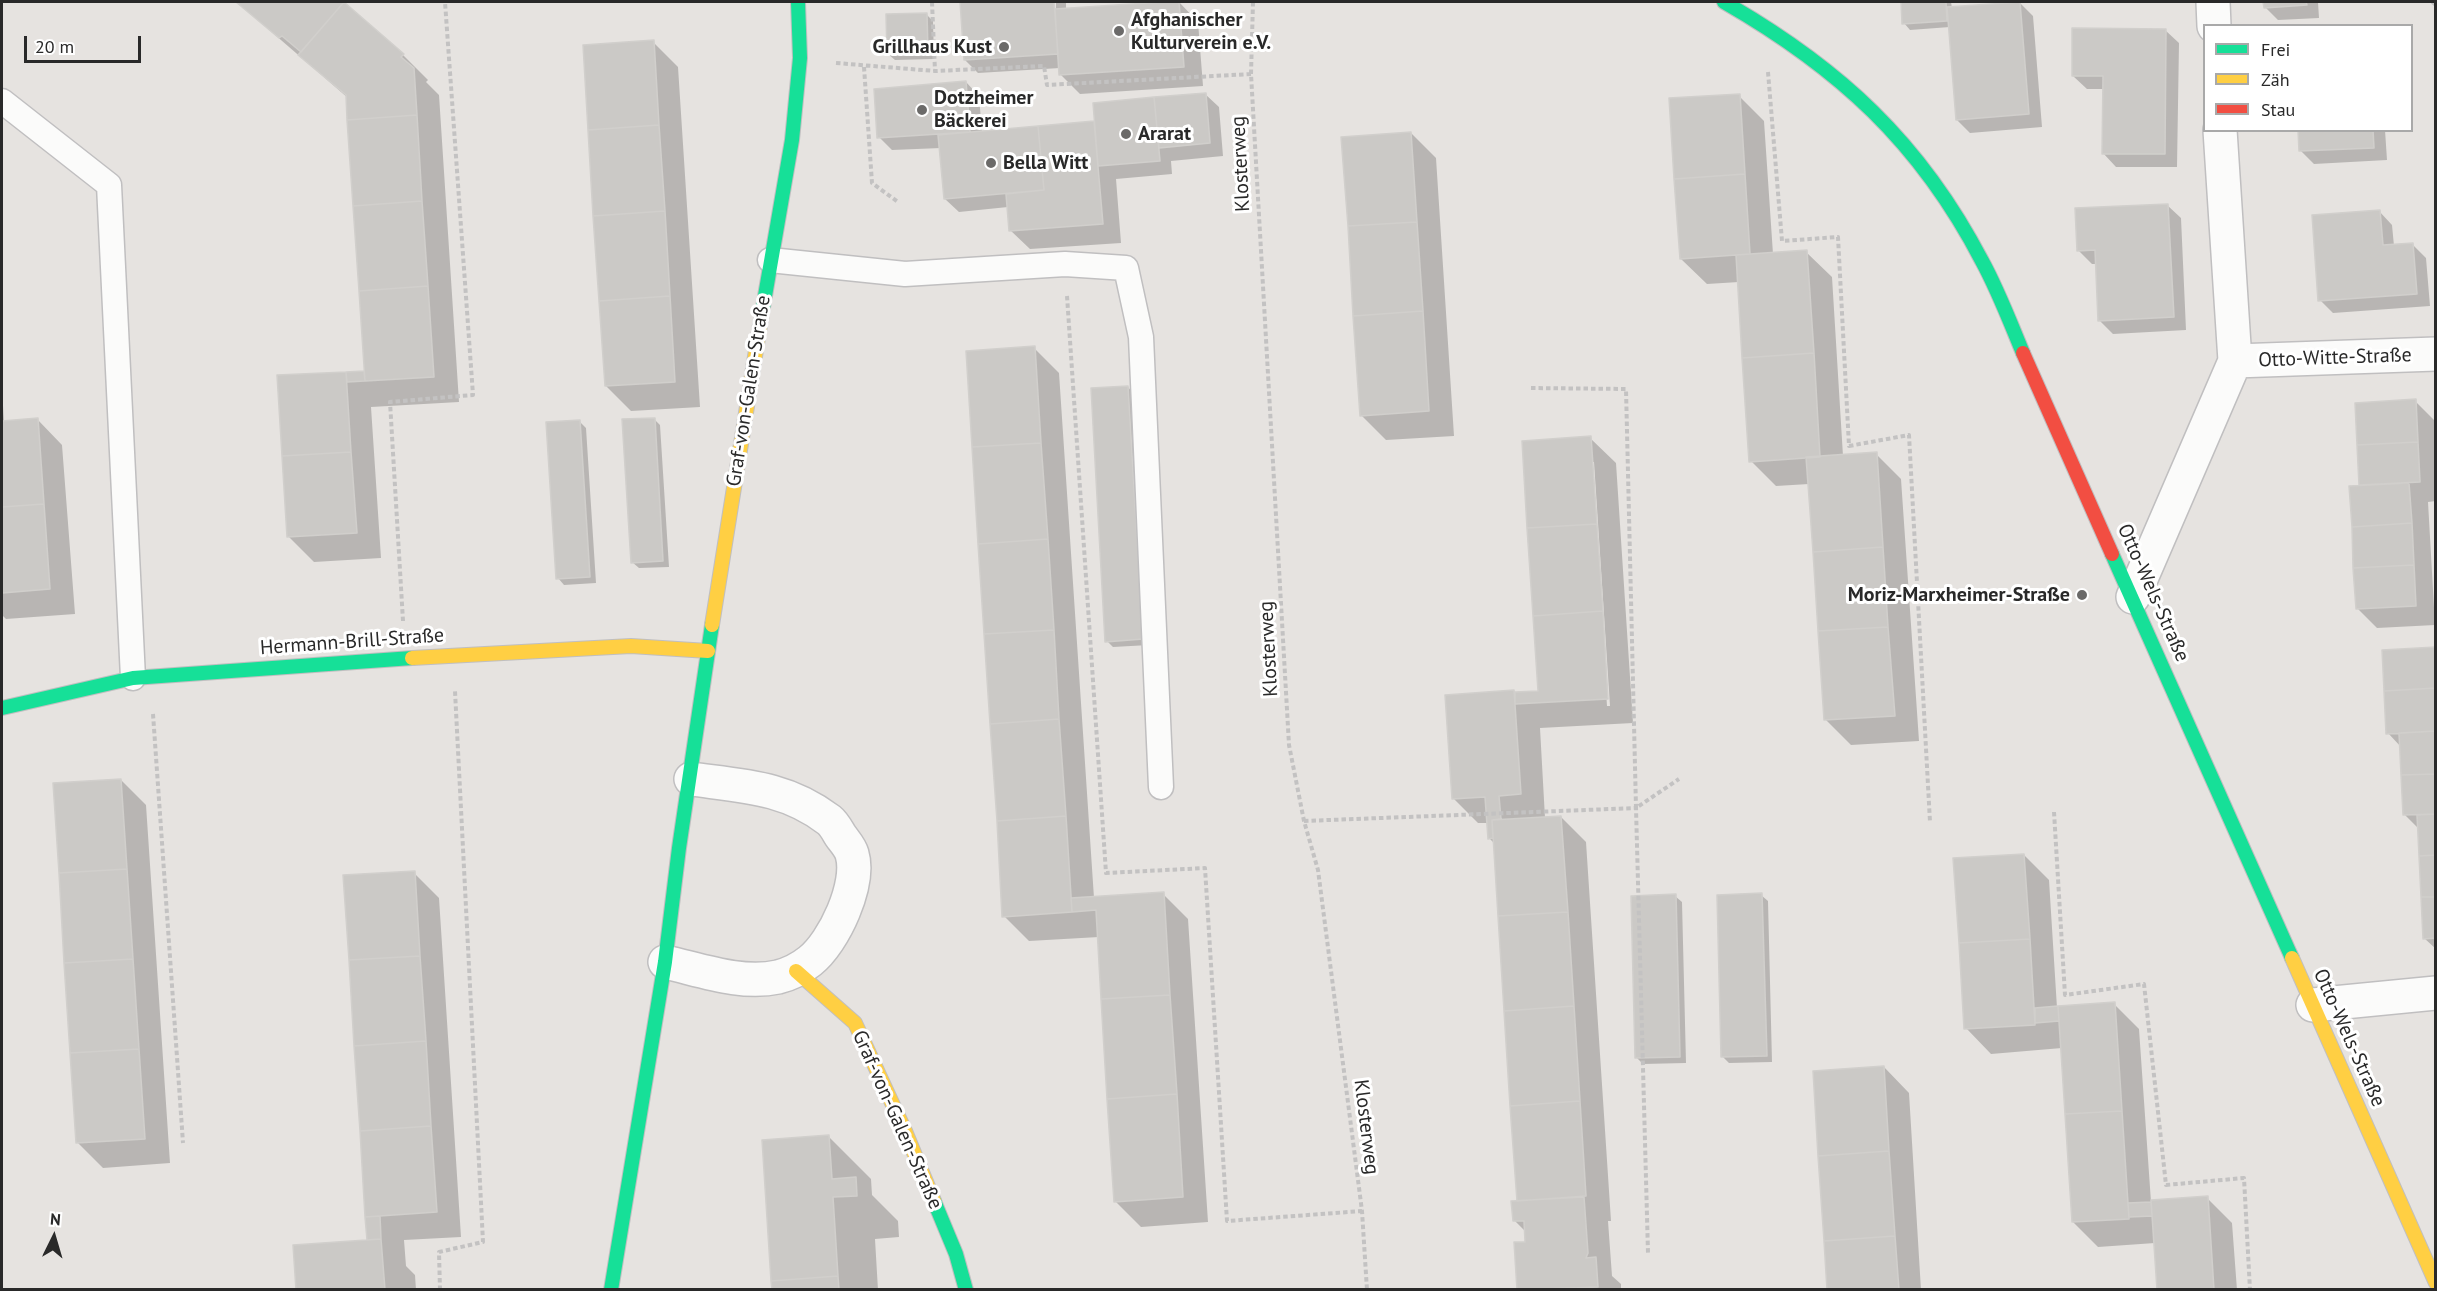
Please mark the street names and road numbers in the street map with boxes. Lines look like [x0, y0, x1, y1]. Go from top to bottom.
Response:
street label: Klosterweg [1227, 116, 1255, 212]
street label: Graf-von-Galen-Straße [722, 294, 776, 488]
street label: Otto-Witte-Straße [2258, 343, 2412, 373]
street label: Otto-Wels-Straße [2112, 520, 2194, 666]
street label: Klosterweg [1255, 601, 1283, 697]
street label: Hermann-Brill-Straße [259, 624, 445, 660]
street label: Otto-Wels-Straße [2308, 965, 2390, 1111]
street label: Graf-von-Galen-Straße [847, 1027, 947, 1213]
street label: Klosterweg [1348, 1078, 1384, 1176]

